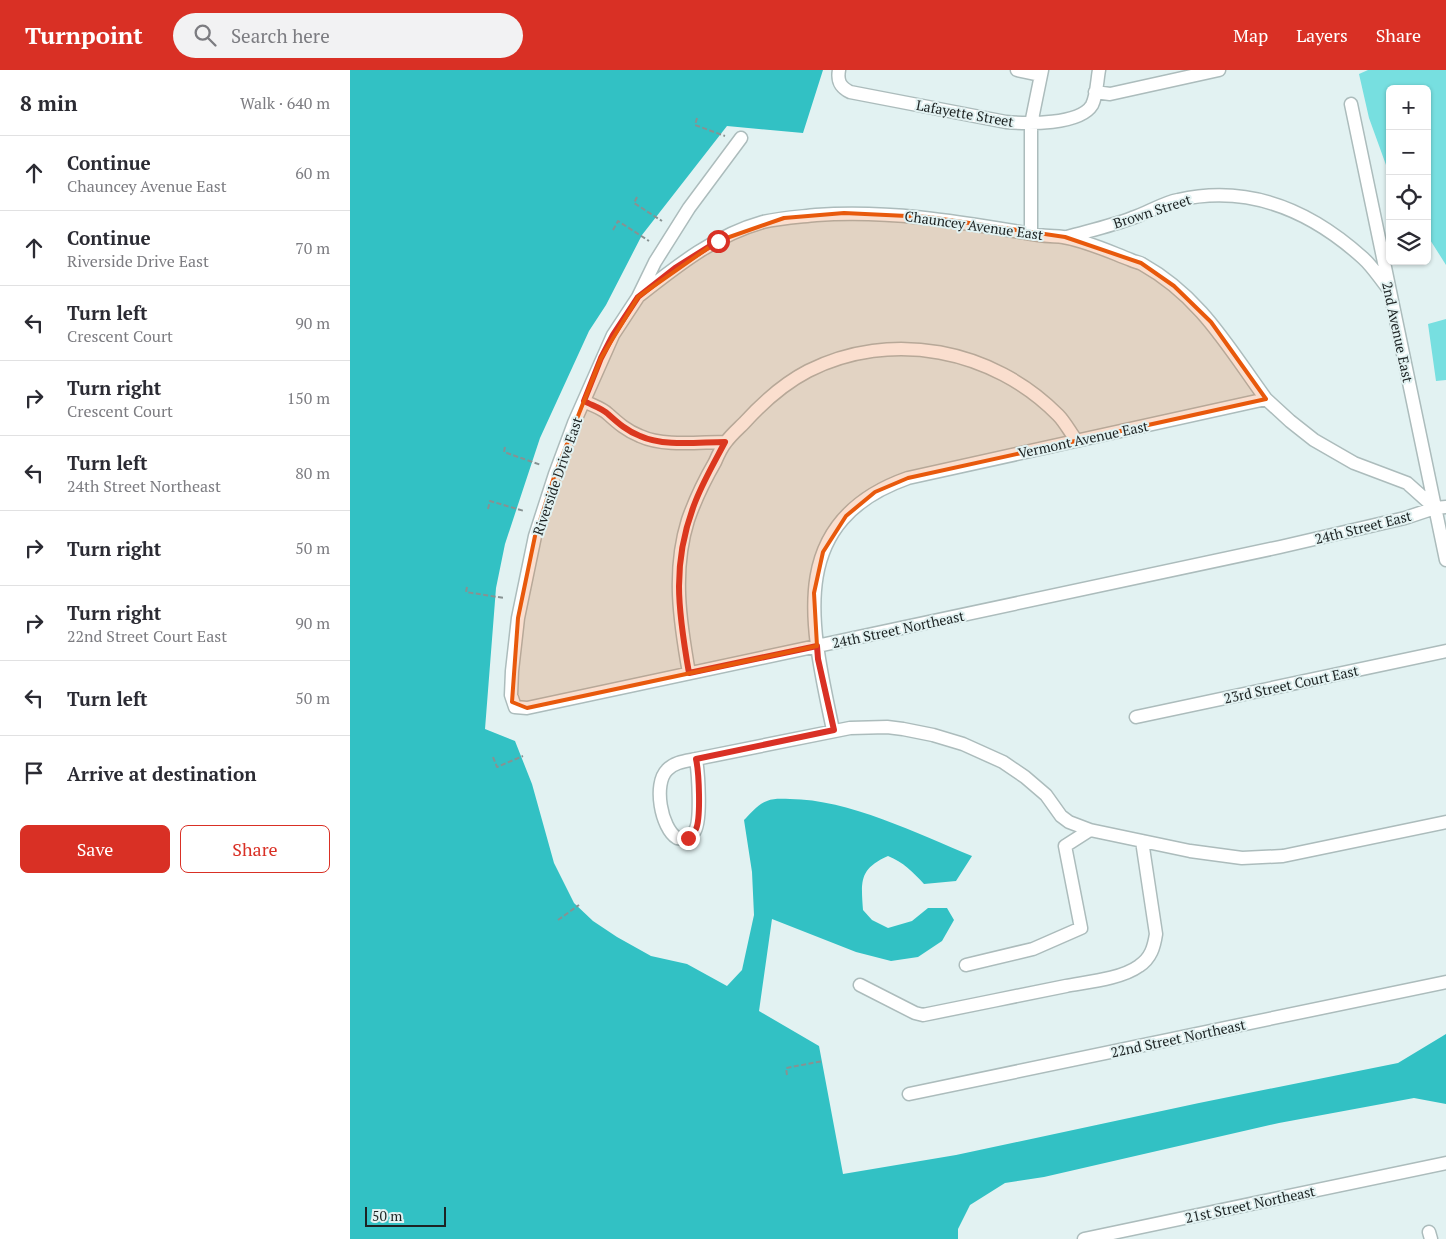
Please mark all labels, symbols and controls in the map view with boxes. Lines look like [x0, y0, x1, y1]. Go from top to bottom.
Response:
search box [173, 13, 523, 58]
text: Turnpoint [25, 19, 143, 51]
icon: search [191, 21, 219, 49]
text: Search here [231, 23, 330, 48]
text: Map [1233, 23, 1268, 47]
text: Layers [1296, 23, 1348, 47]
text: Share [1376, 23, 1421, 47]
map controls [1386, 85, 1431, 265]
button: + [1386, 85, 1431, 130]
text: 8 min [20, 89, 77, 117]
text: Walk · 640 m [240, 92, 330, 114]
street label: Lafayette Street [915, 95, 1016, 131]
button: − [1386, 130, 1431, 175]
text: Continue [67, 150, 151, 175]
icon: ahead [20, 159, 48, 187]
text: 60 m [295, 162, 330, 184]
text: Chauncey Avenue East [67, 175, 227, 197]
button: locate [1386, 175, 1431, 220]
street label: Brown Street [1111, 189, 1194, 233]
street label: Chauncey Avenue East [904, 206, 1045, 244]
button: layers [1386, 220, 1431, 265]
text: Continue [67, 225, 151, 250]
route start [707, 230, 730, 253]
icon: ahead [20, 234, 48, 262]
text: 70 m [295, 237, 330, 259]
text: Riverside Drive East [67, 250, 209, 272]
street label: 2nd Avenue East [1378, 280, 1418, 385]
text: Turn left [67, 300, 148, 325]
icon: left [20, 309, 48, 337]
text: 90 m [295, 312, 330, 334]
text: Crescent Court [67, 325, 173, 347]
text: Turn right [67, 375, 161, 400]
icon: right [20, 384, 48, 412]
text: 150 m [287, 387, 330, 409]
text: Crescent Court [67, 400, 173, 422]
street label: Riverside Drive East [528, 413, 586, 538]
street label: Vermont Avenue East [1016, 416, 1151, 462]
text: Turn left [67, 450, 148, 475]
icon: left [20, 459, 48, 487]
text: 80 m [295, 462, 330, 484]
text: 24th Street Northeast [67, 475, 221, 497]
street label: 24th Street East [1313, 506, 1414, 548]
icon: right [20, 534, 48, 562]
text: Turn right [67, 536, 161, 561]
text: 50 m [295, 537, 330, 559]
text: Turn right [67, 600, 161, 625]
street label: 24th Street Northeast [830, 606, 967, 652]
icon: right [20, 609, 48, 637]
text: 90 m [295, 612, 330, 634]
text: 22nd Street Court East [67, 625, 227, 647]
street label: 23rd Street Court East [1222, 660, 1361, 708]
icon: left [20, 684, 48, 712]
text: Turn left [67, 686, 148, 711]
text: 50 m [295, 687, 330, 709]
icon: arrive [20, 759, 48, 787]
text: Arrive at destination [67, 761, 256, 786]
button: Save [20, 825, 170, 873]
button: Share [180, 825, 330, 873]
route end [677, 827, 700, 850]
street label: 22nd Street Northeast [1109, 1014, 1248, 1062]
street label: 21st Street Northeast [1183, 1181, 1318, 1227]
scale bar [365, 1204, 446, 1227]
text: 50 m [372, 1206, 402, 1225]

